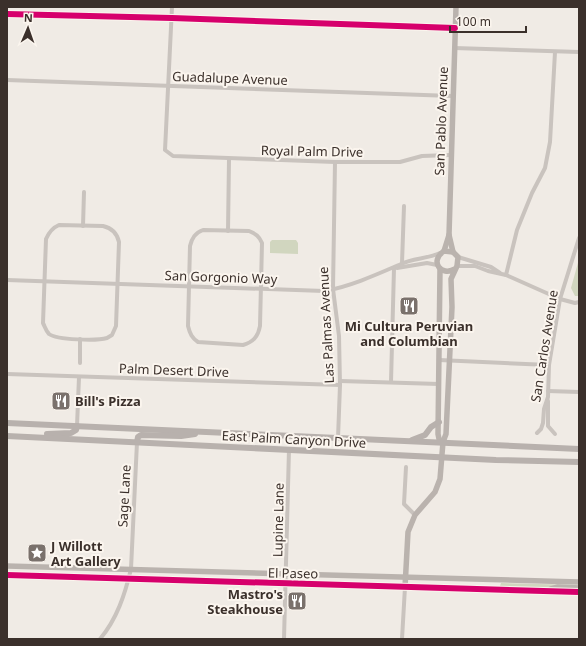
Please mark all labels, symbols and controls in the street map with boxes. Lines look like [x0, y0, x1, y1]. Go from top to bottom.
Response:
north arrow [8, 8, 48, 48]
scale bar [450, 8, 526, 34]
text: N [24, 10, 33, 25]
text: 100 m [456, 13, 491, 30]
street label: San Pablo Avenue [430, 66, 452, 176]
street label: Guadalupe Avenue [172, 67, 288, 89]
street label: Royal Palm Drive [261, 141, 363, 161]
street label: San Gorgonio Way [164, 266, 278, 288]
street label: Las Palmas Avenue [314, 266, 338, 384]
street label: San Carlos Avenue [526, 289, 562, 403]
restaurant icon: Mi Cultura Peruvian and Columbian [398, 295, 420, 317]
place label: Mi Cultura Peruvian and Columbian [345, 317, 473, 350]
street label: Palm Desert Drive [119, 359, 229, 381]
restaurant icon: Bill's Pizza [50, 390, 72, 412]
place label: Bill's Pizza [75, 392, 141, 410]
street label: East Palm Canyon Drive [221, 426, 367, 452]
street label: Sage Lane [113, 464, 135, 528]
street label: Lupine Lane [268, 483, 288, 557]
place label: J Willott Art Gallery [50, 537, 121, 570]
place icon: J Willott Art Gallery [26, 542, 48, 564]
street label: El Paseo [268, 564, 319, 582]
place label: Mastro's Steakhouse [207, 585, 283, 618]
restaurant icon: Mastro's Steakhouse [286, 590, 308, 612]

